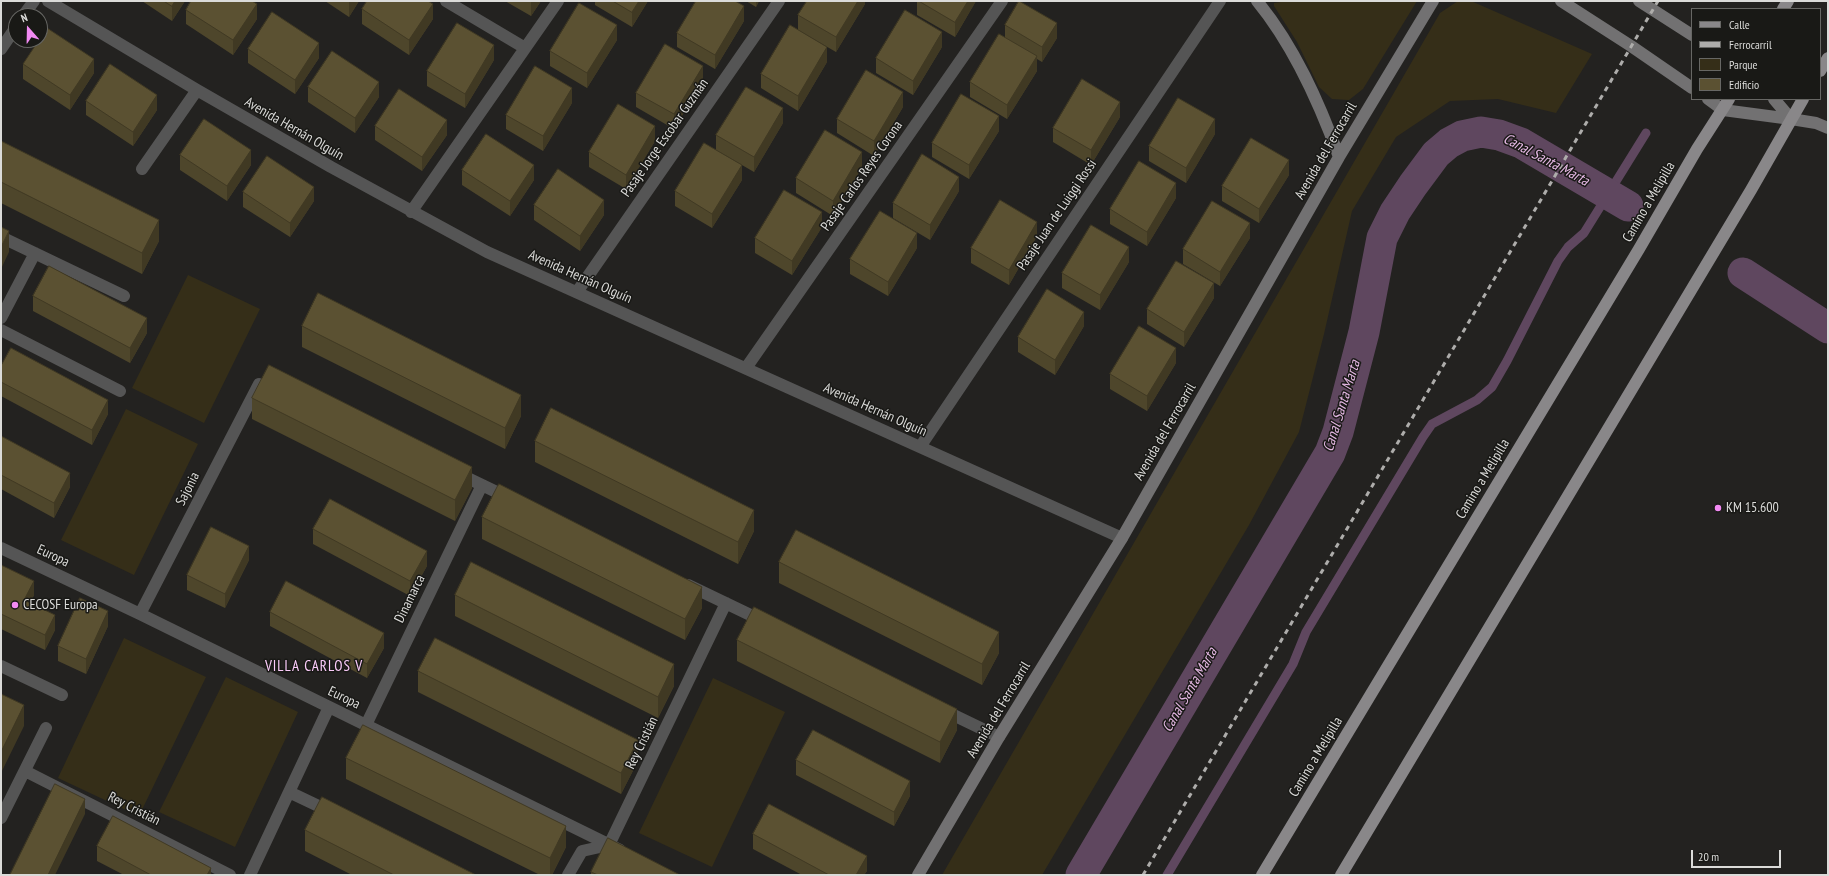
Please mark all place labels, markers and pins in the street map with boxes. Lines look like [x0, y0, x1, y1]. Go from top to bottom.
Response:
place label: KM 15.600 [1726, 500, 1779, 516]
marker: KM 15.600 [1713, 503, 1723, 513]
place label: CECOSF Europa [23, 597, 98, 613]
marker: CECOSF Europa [10, 600, 20, 610]

